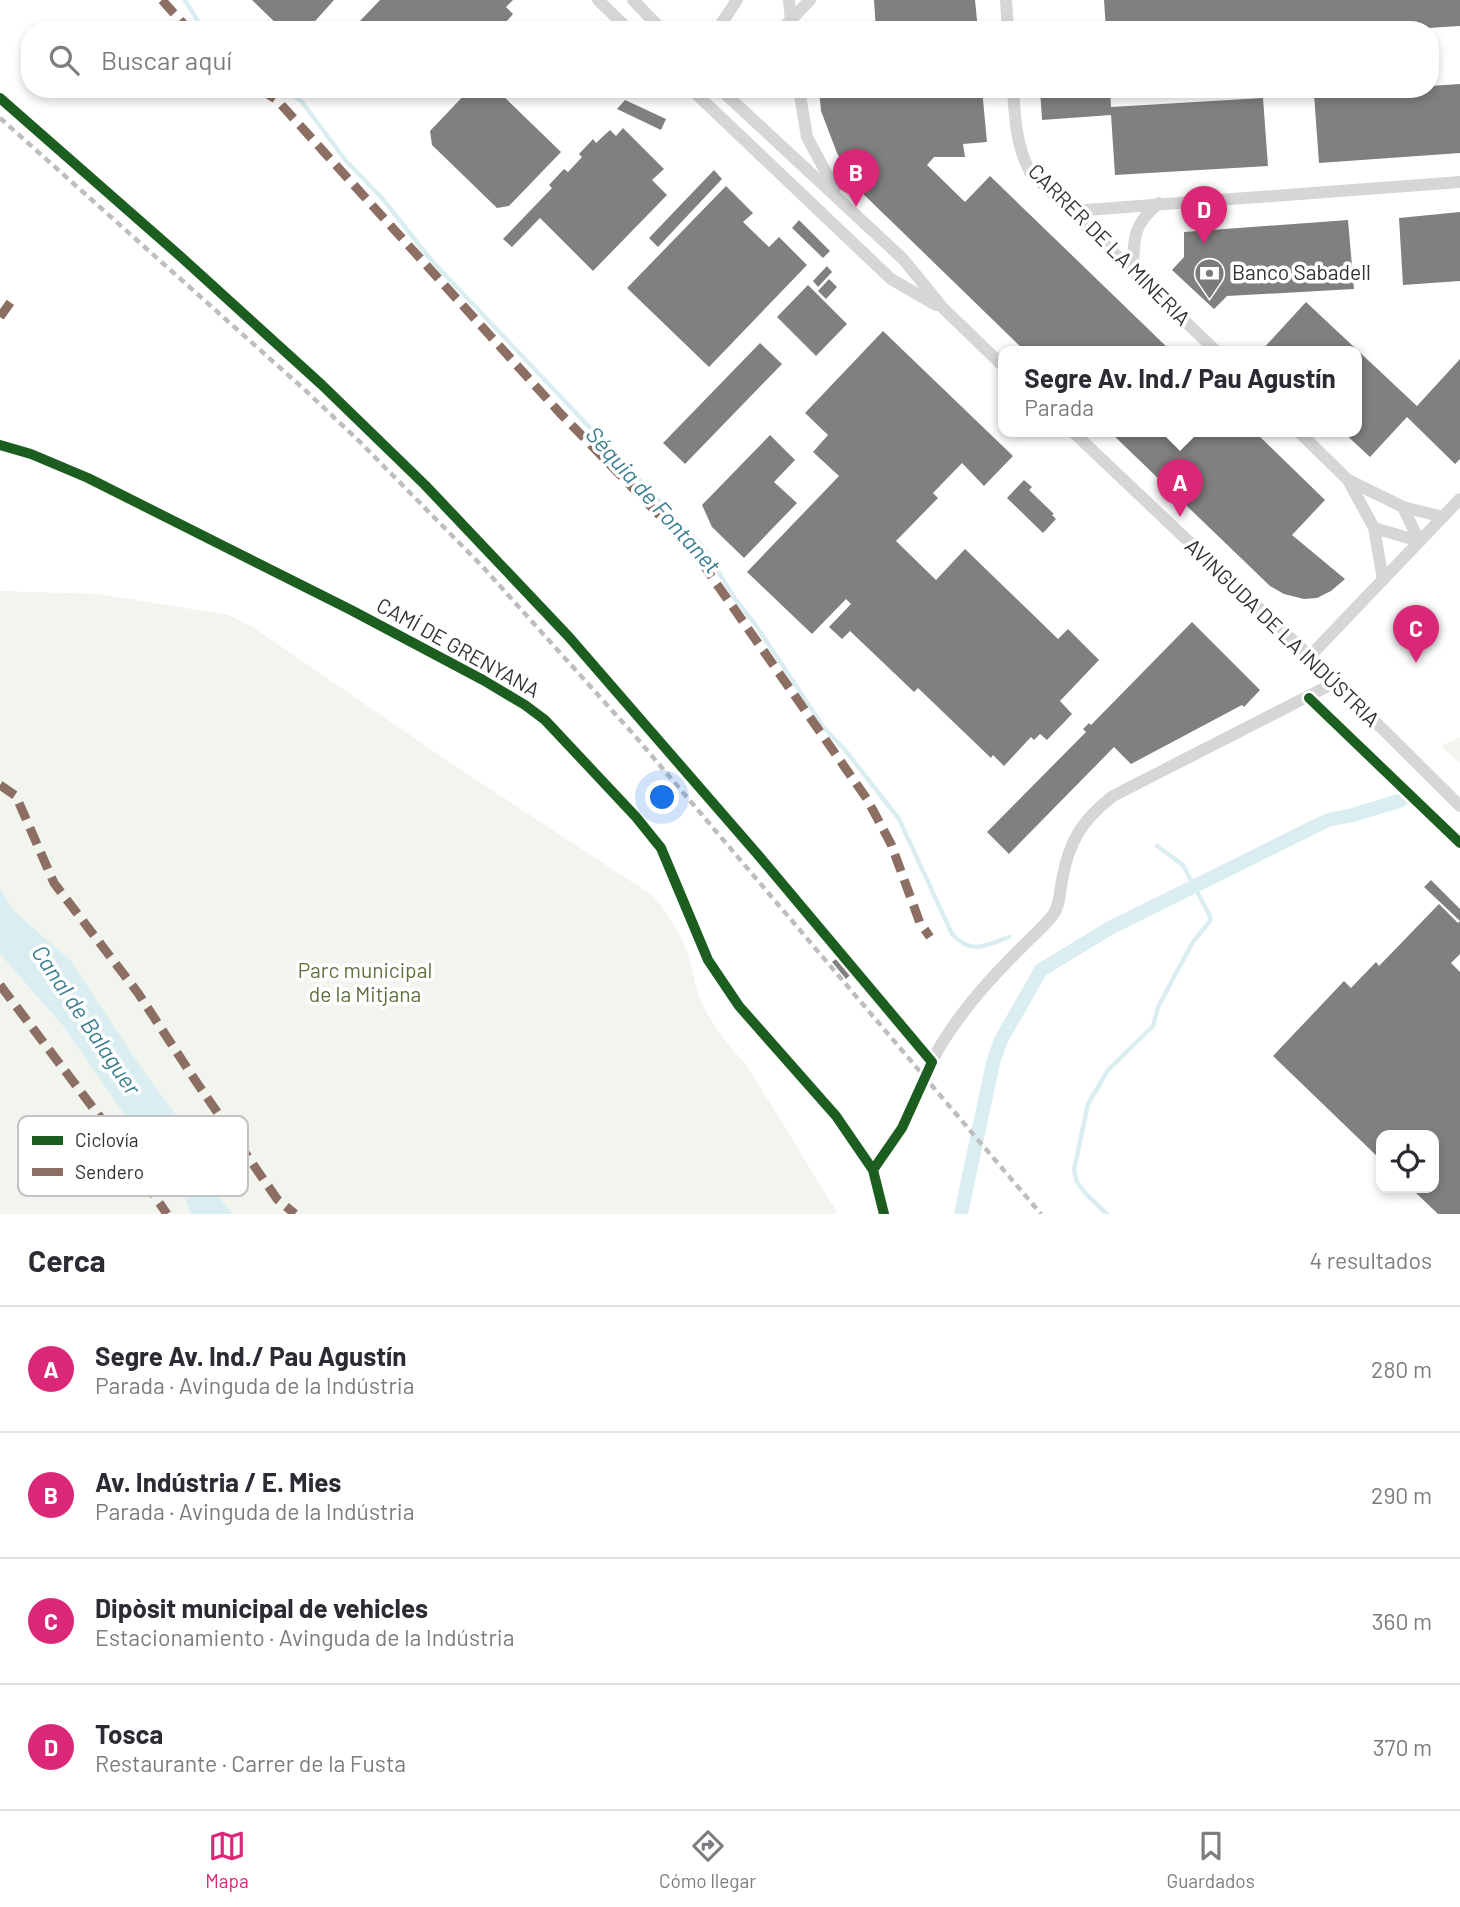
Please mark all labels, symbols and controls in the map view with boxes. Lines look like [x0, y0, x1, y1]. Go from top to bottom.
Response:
search box [21, 21, 1439, 98]
icon: search [45, 41, 83, 79]
text: Buscar aquí [101, 44, 232, 75]
pin: B [833, 149, 879, 207]
street label: CARRER DE LA MINERIA [1024, 158, 1196, 330]
pin: D [1181, 186, 1227, 244]
bank icon: Banco Sabadell [1192, 256, 1226, 300]
place label: Banco Sabadell [1232, 259, 1371, 284]
popup [998, 346, 1362, 437]
text: Segre Av. Ind./ Pau Agustín [1024, 362, 1336, 393]
text: Parada [1024, 393, 1094, 421]
water label: Séquia de Fontanet [580, 420, 727, 579]
pin: A [1157, 459, 1203, 517]
street label: AVINGUDA DE LA INDÚSTRIA [1181, 533, 1385, 731]
street label: CAMÍ DE GRENYANA [373, 592, 545, 702]
pin: C [1393, 605, 1439, 663]
your location [645, 780, 679, 814]
water label: Canal de Balaguer [26, 939, 148, 1100]
park label: Parc municipal de la Mitjana [298, 957, 432, 1006]
legend [18, 1116, 248, 1196]
text: Ciclovía [75, 1128, 138, 1151]
map controls [1376, 1130, 1439, 1193]
button: locate [1376, 1130, 1439, 1193]
text: Sendero [75, 1160, 144, 1183]
text: Cerca [28, 1242, 106, 1278]
text: 4 resultados [1309, 1246, 1432, 1274]
text: Segre Av. Ind./ Pau Agustín [95, 1340, 406, 1371]
text: A [43, 1355, 59, 1383]
text: 280 m [1371, 1355, 1432, 1383]
text: Parada · Avinguda de la Indústria [95, 1371, 414, 1399]
text: Av. Indústria / E. Mies [95, 1466, 341, 1497]
text: B [44, 1481, 58, 1509]
text: 290 m [1371, 1481, 1432, 1509]
text: Parada · Avinguda de la Indústria [95, 1497, 414, 1525]
text: Dipòsit municipal de vehicles [95, 1592, 428, 1623]
text: C [44, 1607, 58, 1635]
text: 360 m [1372, 1607, 1432, 1635]
text: Estacionamiento · Avinguda de la Indústria [95, 1623, 514, 1651]
text: Tosca [95, 1718, 163, 1749]
text: D [44, 1733, 58, 1761]
text: 370 m [1373, 1733, 1432, 1761]
text: Restaurante · Carrer de la Fusta [95, 1749, 406, 1777]
tab: Mapa [205, 1827, 249, 1892]
tab: Cómo llegar [659, 1827, 756, 1892]
tab: Guardados [1166, 1827, 1255, 1892]

